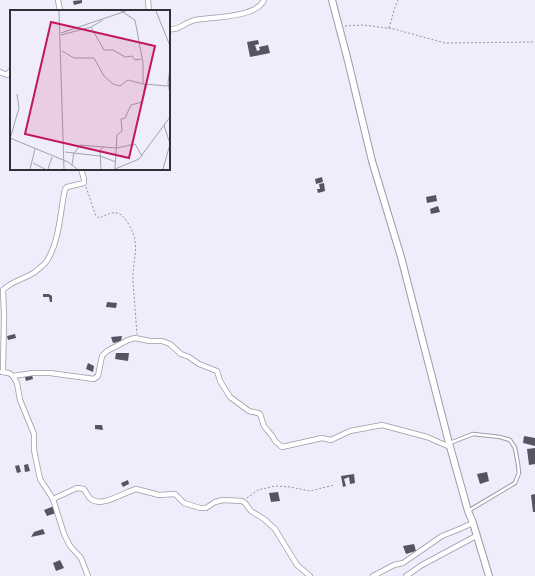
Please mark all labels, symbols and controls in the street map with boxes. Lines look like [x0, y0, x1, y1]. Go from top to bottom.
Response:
inset map [10, 10, 170, 170]

